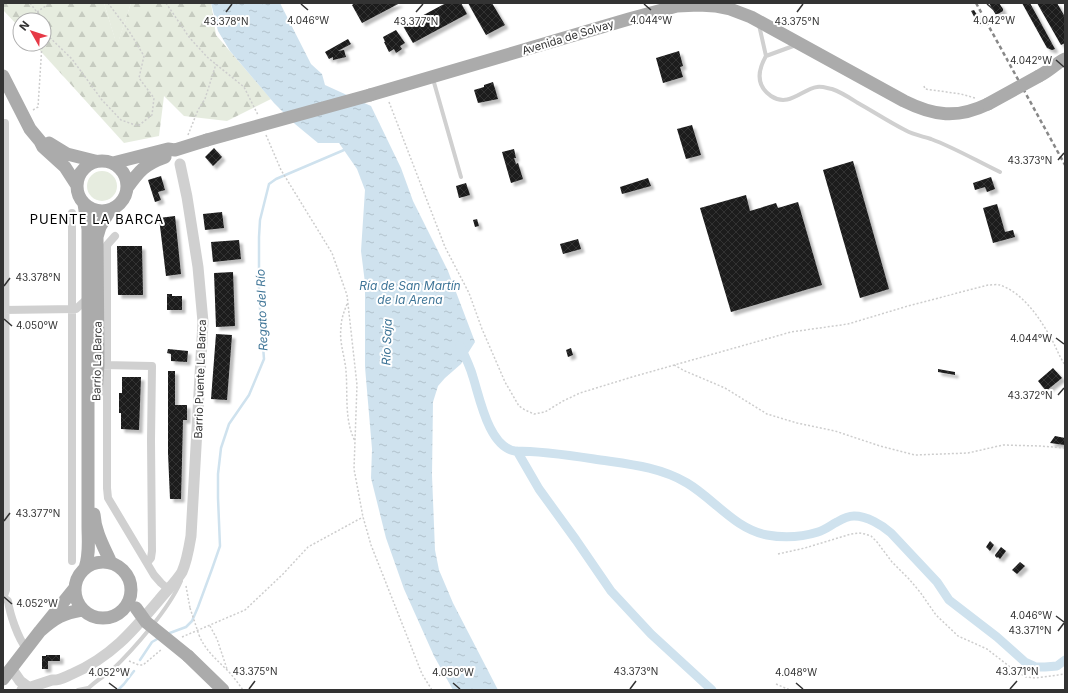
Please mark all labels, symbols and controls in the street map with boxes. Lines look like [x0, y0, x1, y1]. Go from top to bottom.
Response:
north arrow [12, 12, 52, 52]
text: 4.046°W [287, 14, 329, 26]
text: 4.044°W [630, 14, 672, 26]
text: 4.042°W [973, 14, 1015, 26]
text: 43.378°N [204, 15, 248, 27]
text: 43.377°N [394, 15, 438, 27]
text: 43.375°N [775, 15, 819, 27]
street label: Avenida de Solvay [520, 16, 616, 58]
text: N [16, 18, 32, 33]
text: 4.042°W [1010, 54, 1052, 66]
text: 43.373°N [1008, 154, 1052, 166]
district label: PUENTE LA BARCA [30, 211, 164, 227]
water label: Regato del Río [253, 269, 270, 351]
text: 43.378°N [16, 271, 60, 283]
water label: Ría de San Martín de la Arena [359, 278, 461, 307]
water label: Río Saja [378, 318, 395, 366]
text: 4.050°W [16, 319, 58, 331]
street label: Barrio Puente La Barca [191, 319, 209, 439]
street label: Barrio La Barca [89, 321, 105, 401]
text: 4.044°W [1010, 332, 1052, 344]
text: 43.372°N [1007, 389, 1053, 401]
text: 43.377°N [16, 507, 60, 519]
text: 4.052°W [16, 597, 58, 609]
text: 4.046°W [1010, 609, 1052, 621]
text: 43.371°N [1008, 624, 1052, 636]
text: 43.375°N [233, 665, 277, 677]
text: 43.373°N [614, 665, 658, 677]
text: 43.371°N [995, 665, 1039, 677]
text: 4.052°W [88, 666, 130, 678]
text: 4.050°W [432, 666, 474, 678]
text: 4.048°W [775, 666, 817, 678]

